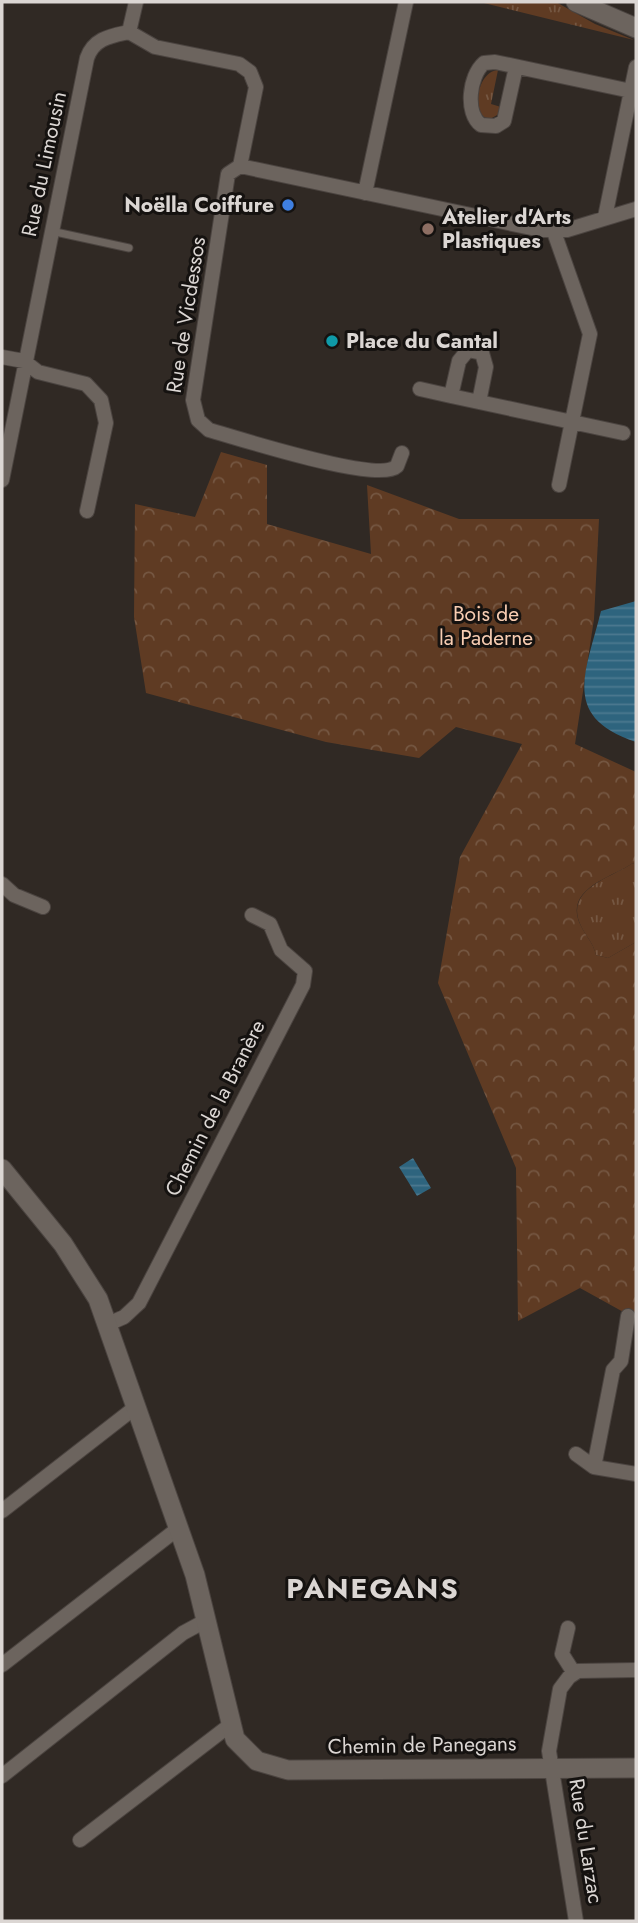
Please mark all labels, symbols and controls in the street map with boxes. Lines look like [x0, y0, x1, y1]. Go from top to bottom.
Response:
street label: Rue du Limousin [14, 89, 74, 239]
place label: Noëlla Coiffure [124, 190, 274, 220]
marker: Noëlla Coiffure [280, 197, 296, 213]
place label: Atelier d'Arts Plastiques [441, 202, 572, 256]
marker: Atelier d'Arts Plastiques [420, 221, 436, 237]
street label: Rue de Vicdessos [159, 235, 213, 395]
place label: Place du Cantal [346, 326, 498, 356]
marker: Place du Cantal [324, 333, 340, 349]
park label: Bois de la Paderne [439, 599, 533, 653]
street label: Chemin de la Branère [158, 1014, 273, 1201]
district label: PANEGANS [286, 1568, 460, 1609]
street label: Chemin de Panegans [327, 1728, 517, 1762]
street label: Rue du Larzac [561, 1776, 611, 1906]

